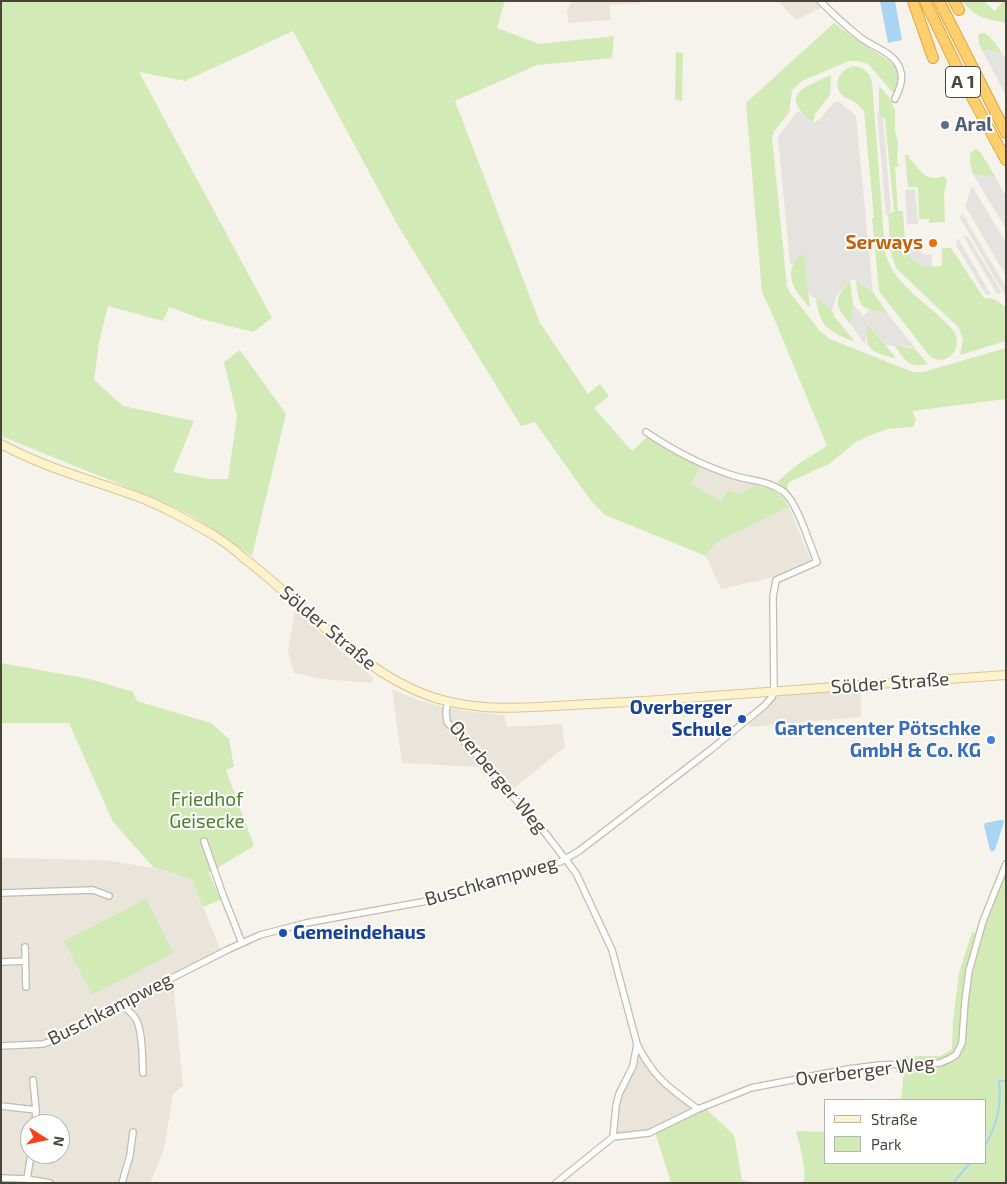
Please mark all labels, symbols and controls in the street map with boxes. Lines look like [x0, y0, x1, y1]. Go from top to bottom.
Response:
road number: A 1 [946, 66, 980, 98]
place label: Aral [955, 114, 993, 136]
marker: Aral [939, 119, 951, 131]
place label: Serways [845, 232, 923, 254]
marker: Serways [927, 237, 939, 249]
street label: Sölder Straße [275, 581, 381, 675]
street label: Sölder Straße [830, 667, 950, 699]
place label: Overberger Schule [630, 697, 732, 741]
marker: Overberger Schule [736, 713, 748, 725]
street label: Overberger Weg [444, 716, 552, 838]
place label: Gartencenter Pötschke GmbH & Co. KG [775, 718, 981, 762]
marker: Gartencenter Pötschke GmbH & Co. KG [985, 734, 997, 746]
park label: Friedhof Geisecke [169, 789, 245, 833]
street label: Buschkampweg [422, 851, 560, 911]
place label: Gemeindehaus [293, 922, 426, 944]
marker: Gemeindehaus [277, 927, 289, 939]
street label: Buschkampweg [44, 968, 176, 1050]
street label: Overberger Weg [794, 1051, 936, 1091]
legend [824, 1099, 987, 1164]
text: Straße [871, 1110, 917, 1128]
north arrow [20, 1114, 70, 1164]
text: N [50, 1135, 69, 1148]
text: Park [871, 1135, 902, 1153]

